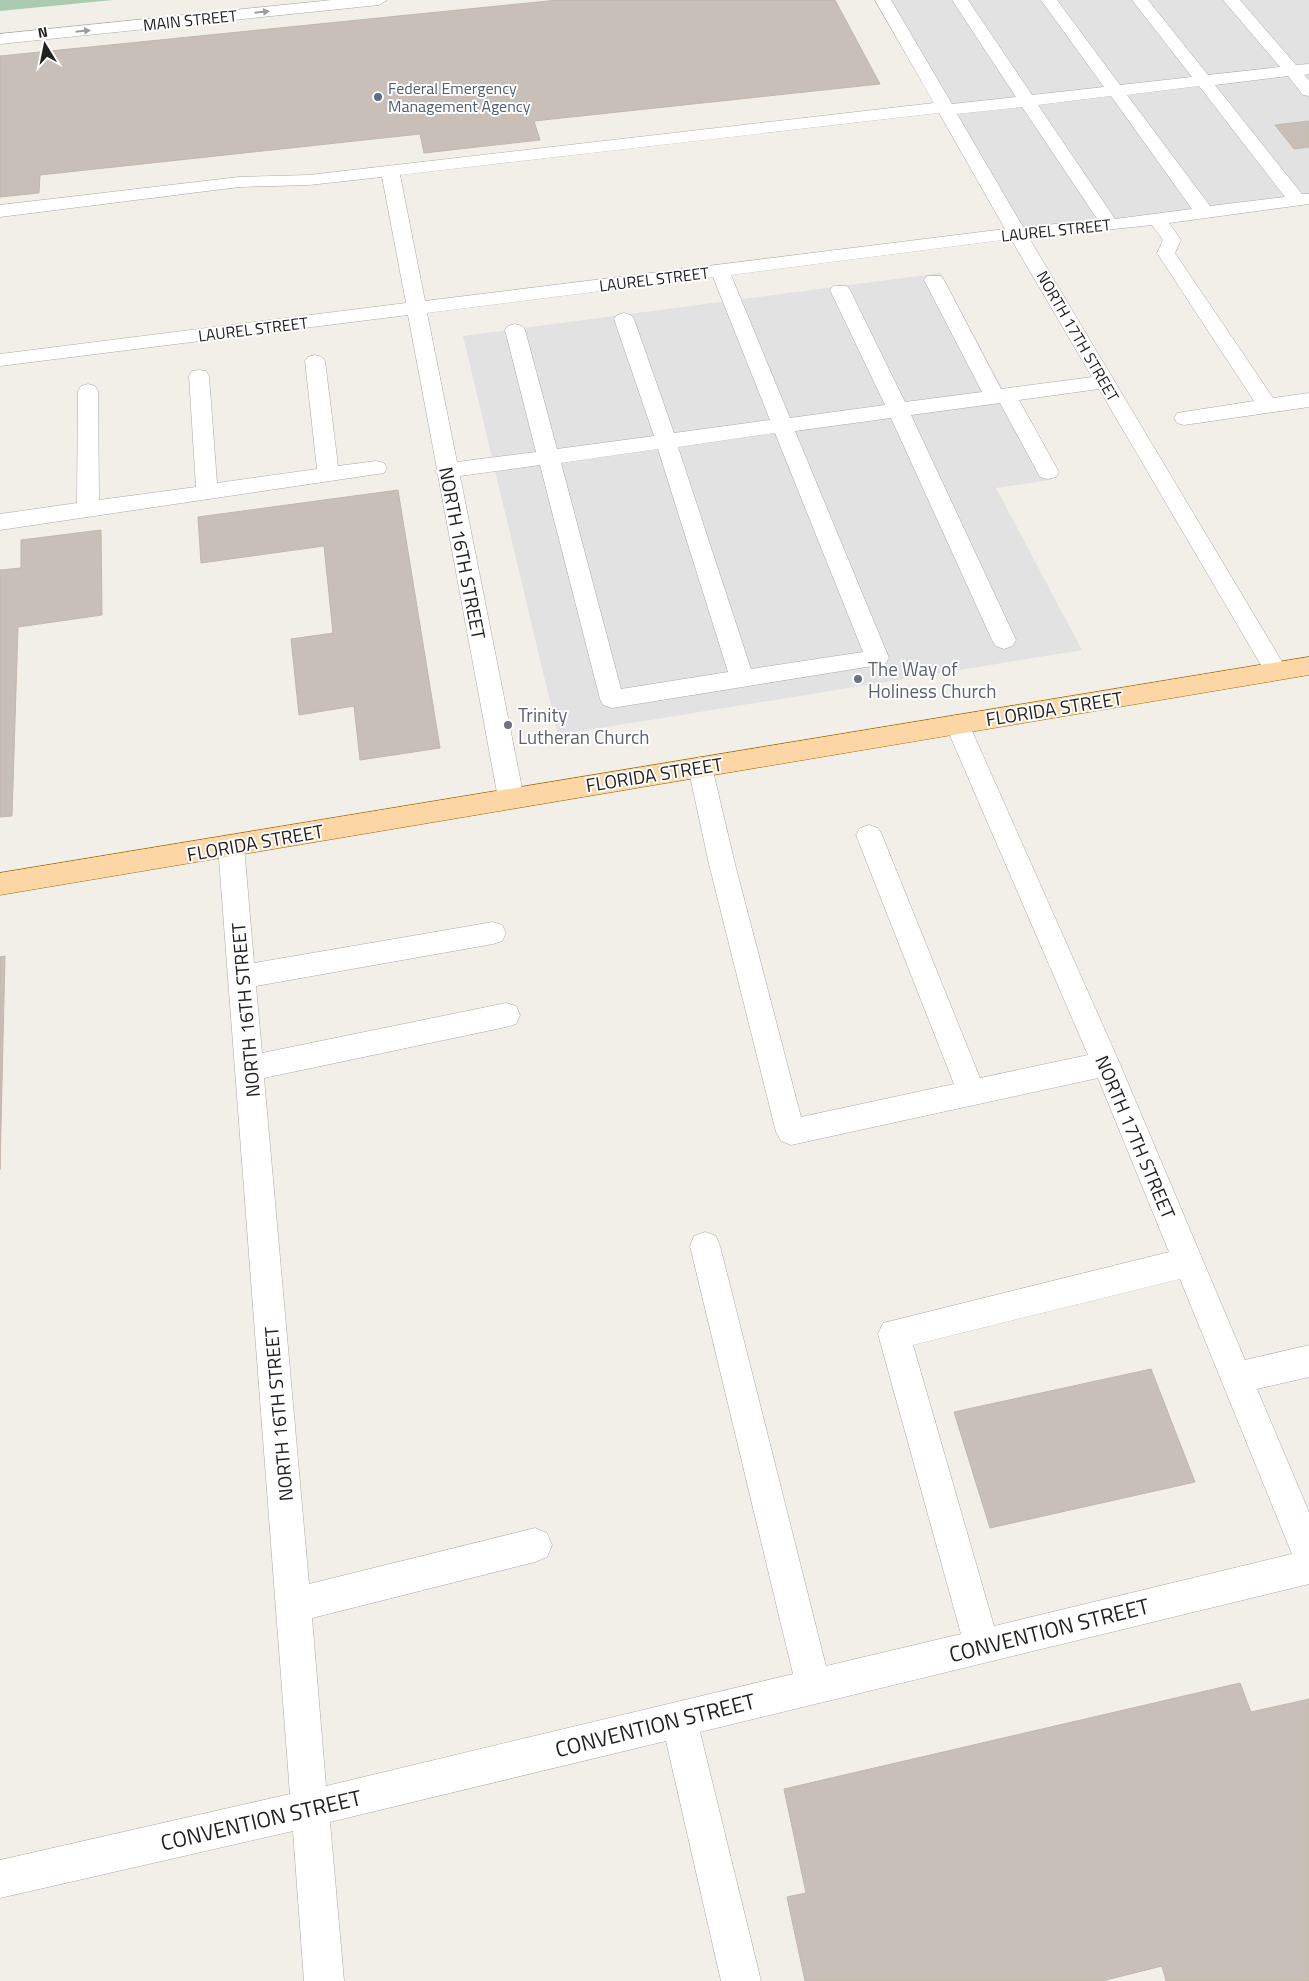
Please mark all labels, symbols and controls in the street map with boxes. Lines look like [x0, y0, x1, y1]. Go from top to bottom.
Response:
street label: MAIN STREET [142, 3, 239, 37]
one-way arrow [255, 8, 271, 16]
north arrow [20, 20, 70, 70]
text: N [36, 21, 49, 43]
one-way arrow [76, 27, 92, 35]
place label: Federal Emergency Management Agency [388, 76, 531, 118]
marker: Federal Emergency Management Agency [372, 91, 384, 103]
street label: LAUREL STREET [1000, 212, 1113, 248]
street label: LAUREL STREET [598, 260, 711, 298]
street label: NORTH 17TH STREET [1031, 266, 1126, 406]
street label: LAUREL STREET [197, 310, 310, 348]
street label: NORTH 16TH STREET [432, 464, 494, 642]
place label: The Way of Holiness Church [868, 654, 996, 705]
marker: The Way of Holiness Church [852, 673, 864, 685]
street label: FLORIDA STREET [984, 683, 1124, 733]
place label: Trinity Lutheran Church [518, 700, 650, 751]
marker: Trinity Lutheran Church [502, 719, 514, 731]
street label: FLORIDA STREET [584, 749, 724, 799]
street label: FLORIDA STREET [184, 816, 326, 868]
street label: NORTH 16TH STREET [223, 921, 267, 1099]
street label: NORTH 17TH STREET [1088, 1051, 1184, 1223]
street label: NORTH 16TH STREET [256, 1325, 300, 1503]
street label: CONVENTION STREET [945, 1589, 1153, 1671]
street label: CONVENTION STREET [551, 1684, 759, 1766]
street label: CONVENTION STREET [157, 1780, 365, 1860]

